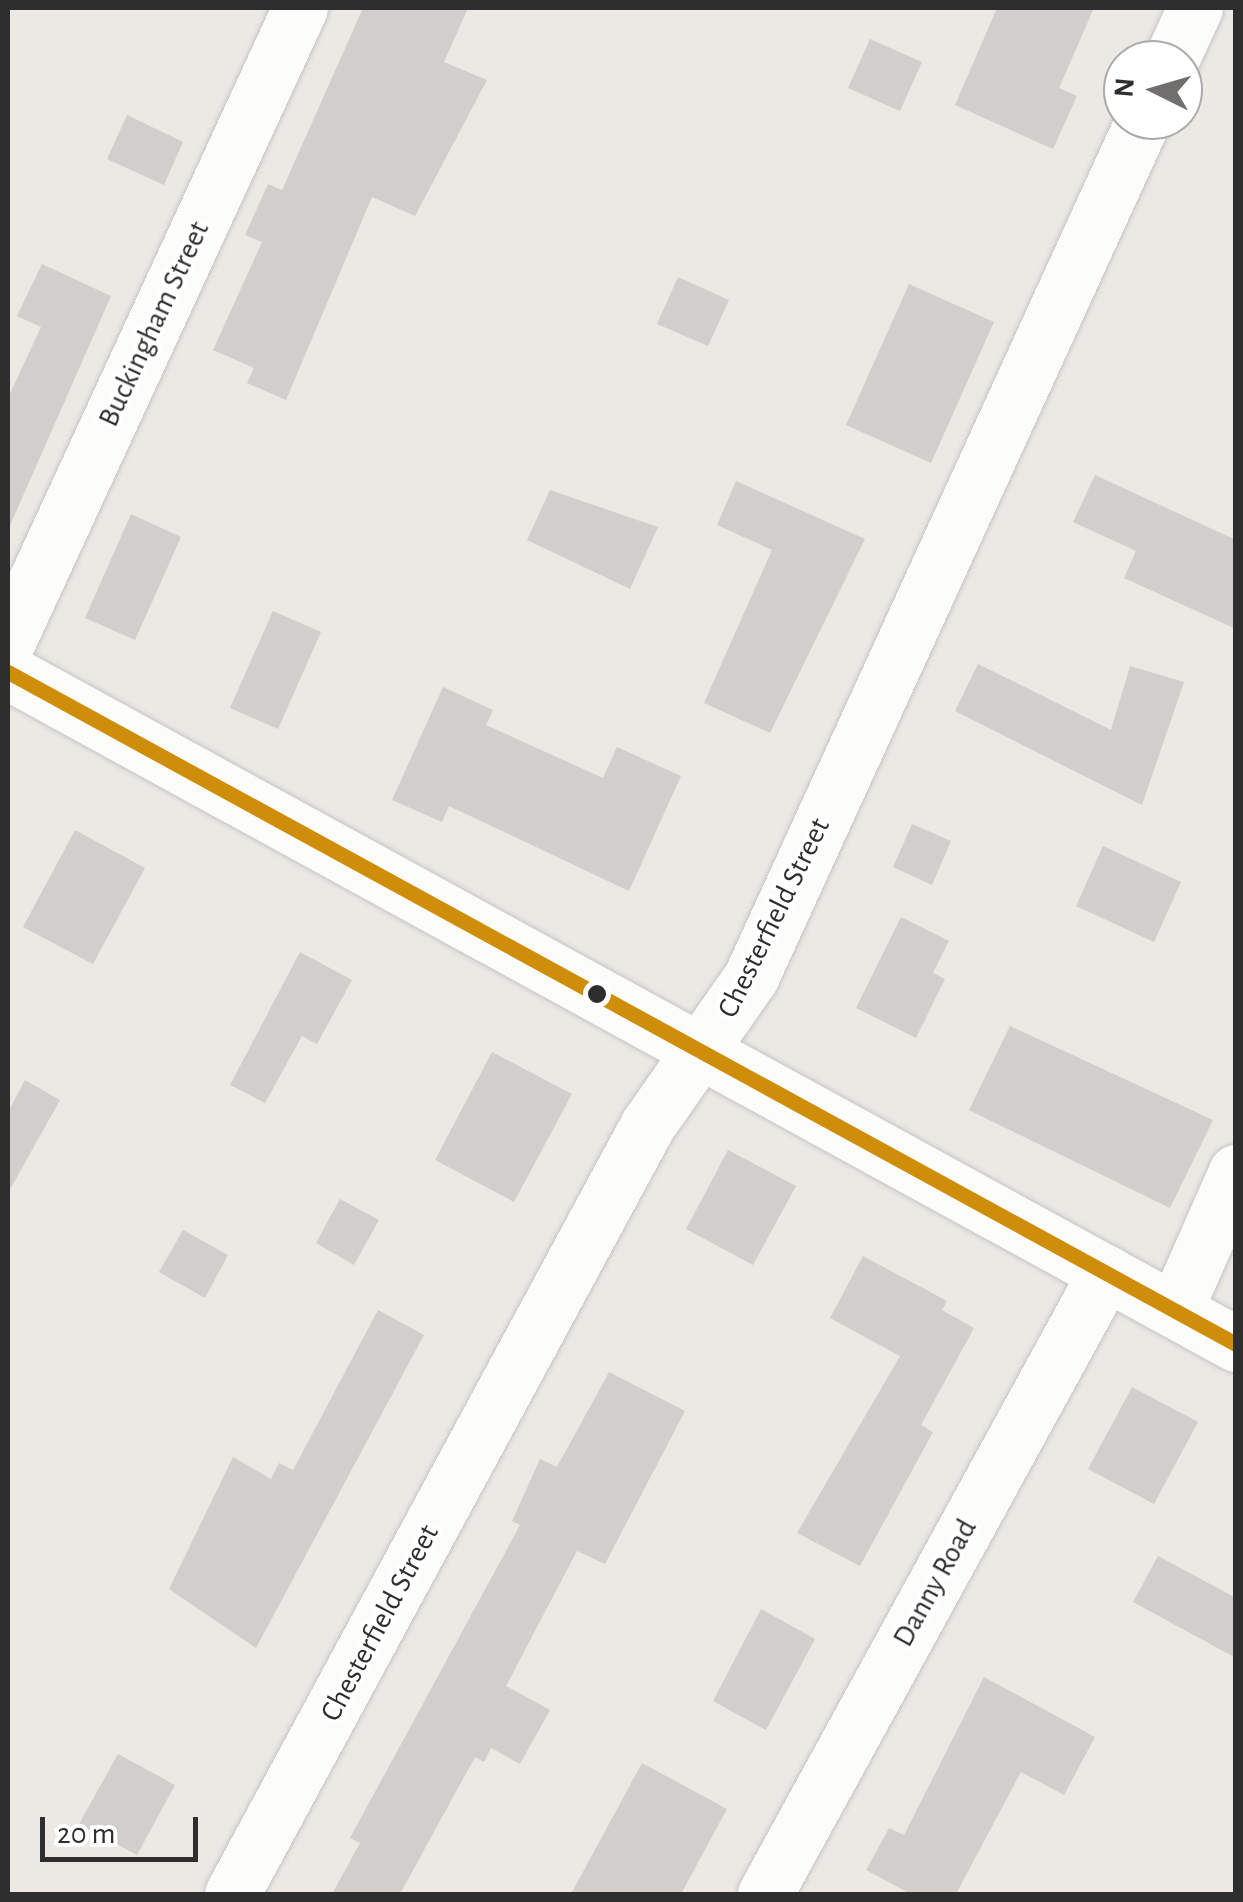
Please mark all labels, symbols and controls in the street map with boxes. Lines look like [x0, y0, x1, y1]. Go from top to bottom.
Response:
north arrow [1103, 40, 1203, 140]
text: N [1110, 77, 1140, 98]
street label: Buckingham Street [91, 215, 217, 433]
street label: Chesterfield Street [710, 812, 838, 1024]
unlabelled marker [587, 984, 607, 1004]
street label: Danny Road [885, 1513, 985, 1653]
street label: Chesterfield Street [313, 1518, 447, 1728]
scale bar [45, 1797, 202, 1859]
text: 20 m [57, 1819, 115, 1849]

